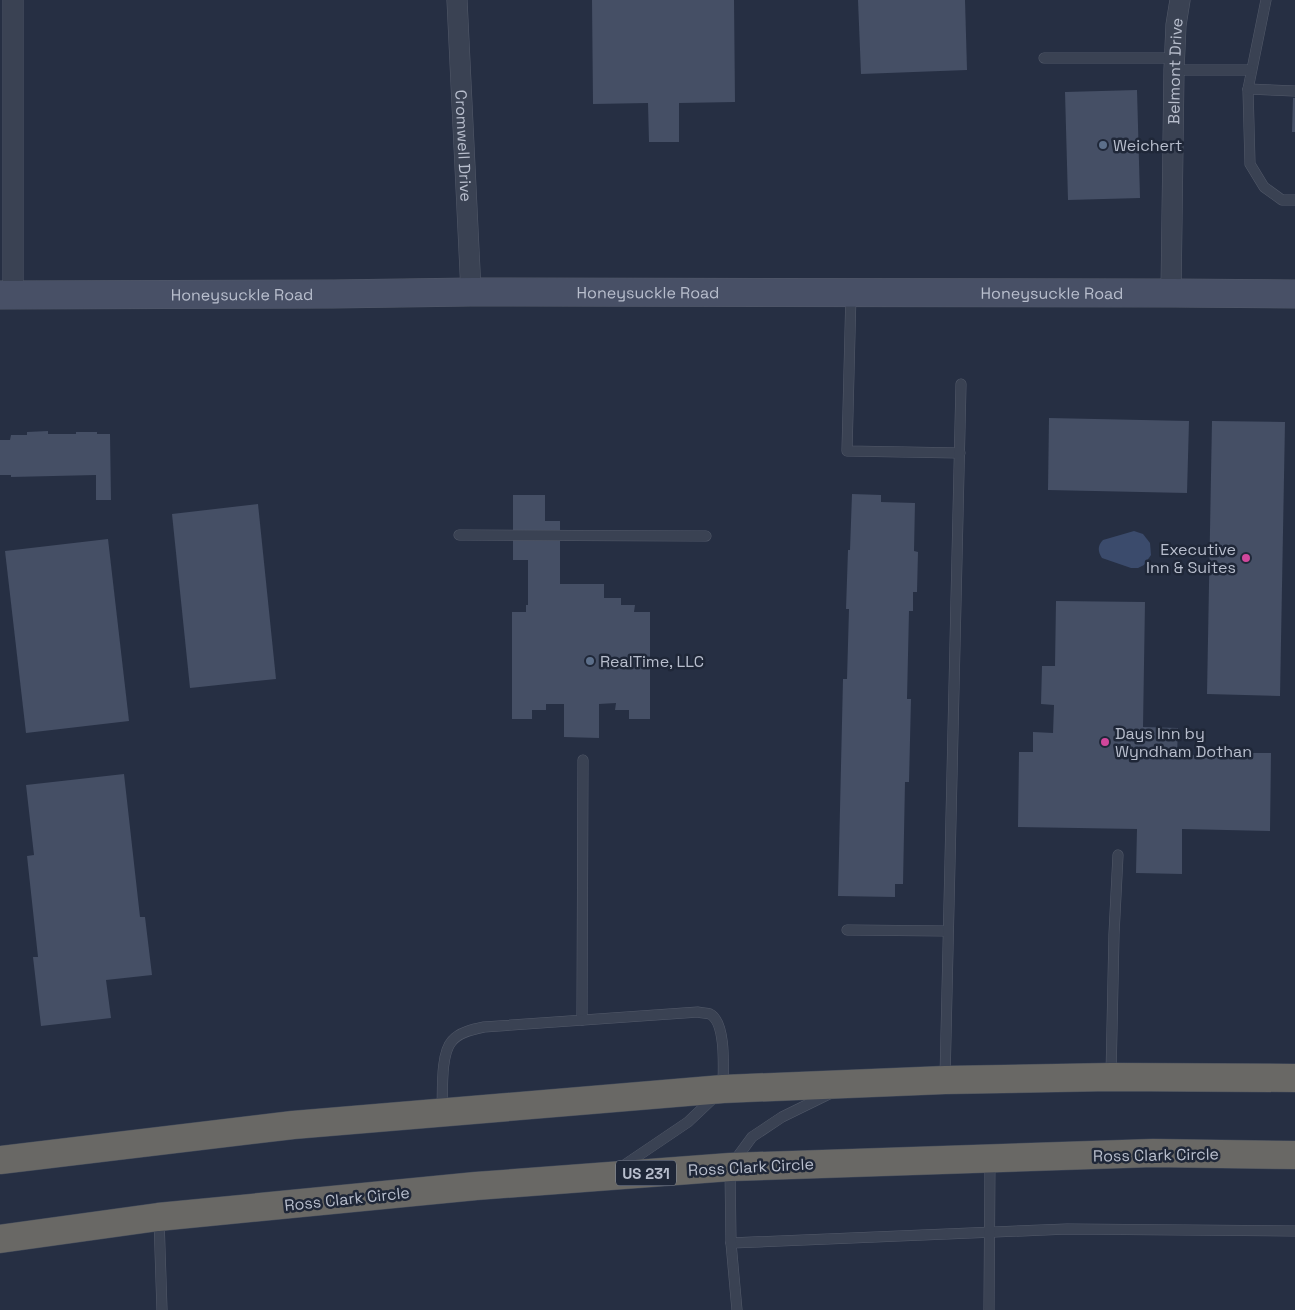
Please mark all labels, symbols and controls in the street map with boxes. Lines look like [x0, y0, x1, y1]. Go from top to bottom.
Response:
street label: Belmont Drive [1163, 16, 1188, 125]
street label: Cromwell Drive [451, 89, 477, 202]
place label: Weichert [1113, 135, 1182, 156]
marker: Weichert [1097, 139, 1109, 151]
street label: Honeysuckle Road [577, 282, 719, 303]
street label: Honeysuckle Road [981, 282, 1123, 303]
street label: Honeysuckle Road [171, 284, 313, 305]
place label: Executive Inn & Suites [1146, 539, 1236, 578]
marker: Executive Inn & Suites [1240, 552, 1252, 564]
place label: RealTime, LLC [600, 651, 704, 672]
marker: RealTime, LLC [584, 655, 596, 667]
place label: Days Inn by Wyndham Dothan [1115, 723, 1252, 762]
marker: Days Inn by Wyndham Dothan [1099, 736, 1111, 748]
street label: Ross Clark Circle [1093, 1143, 1219, 1167]
street label: Ross Clark Circle [688, 1153, 814, 1181]
road number: US 231 [616, 1160, 676, 1186]
street label: Ross Clark Circle [283, 1182, 411, 1216]

